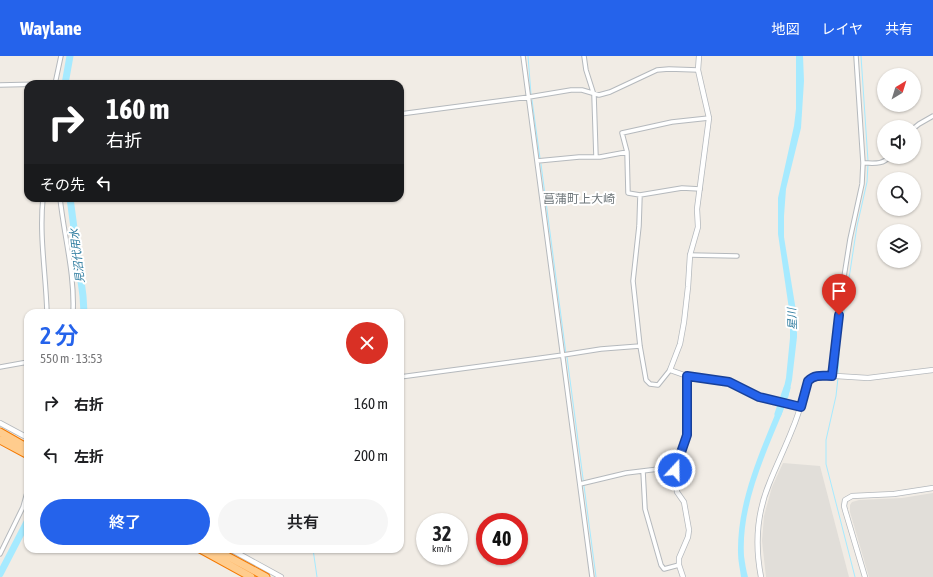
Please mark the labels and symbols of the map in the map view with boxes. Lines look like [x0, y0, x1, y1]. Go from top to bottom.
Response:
north arrow [877, 68, 921, 112]
district label: 菖蒲町上大崎 [543, 192, 615, 206]
water label: 見沼代用水 [68, 227, 86, 284]
pin [822, 274, 856, 315]
water label: 星川 [785, 307, 799, 330]
position arrow [654, 449, 696, 491]
speed limit sign: 40 [476, 513, 528, 565]

